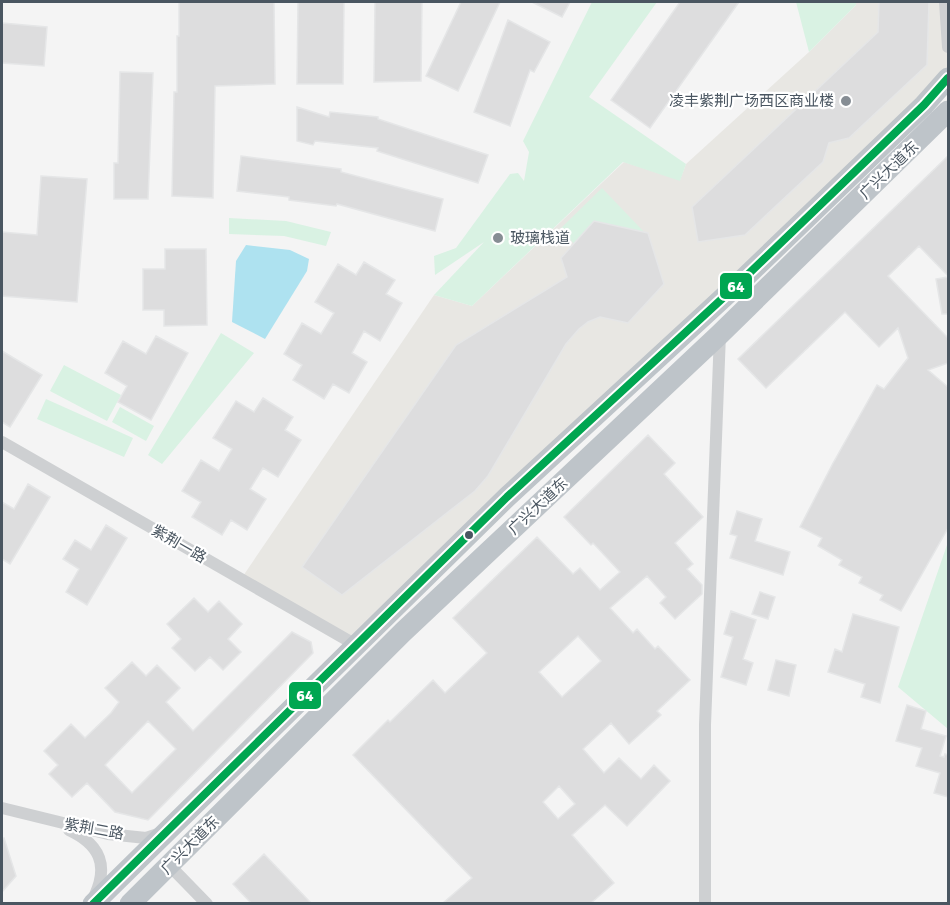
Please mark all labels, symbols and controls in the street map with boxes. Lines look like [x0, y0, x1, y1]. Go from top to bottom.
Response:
place label: 凌丰紫荆广场西区商业楼 [669, 92, 834, 110]
marker: 凌丰紫荆广场西区商业楼 [839, 94, 853, 108]
street label: 广兴大道东 [856, 137, 922, 203]
place label: 玻璃栈道 [510, 229, 570, 247]
marker: 玻璃栈道 [491, 231, 505, 245]
line badge: 64 [719, 272, 753, 300]
text: 64 [727, 277, 745, 297]
street label: 广兴大道东 [504, 474, 572, 538]
street label: 紫荆一路 [149, 521, 209, 567]
unlabelled marker [463, 529, 475, 541]
line badge: 64 [288, 681, 322, 710]
text: 64 [296, 686, 314, 706]
street label: 广兴大道东 [157, 812, 223, 878]
street label: 紫荆二路 [63, 815, 125, 843]

